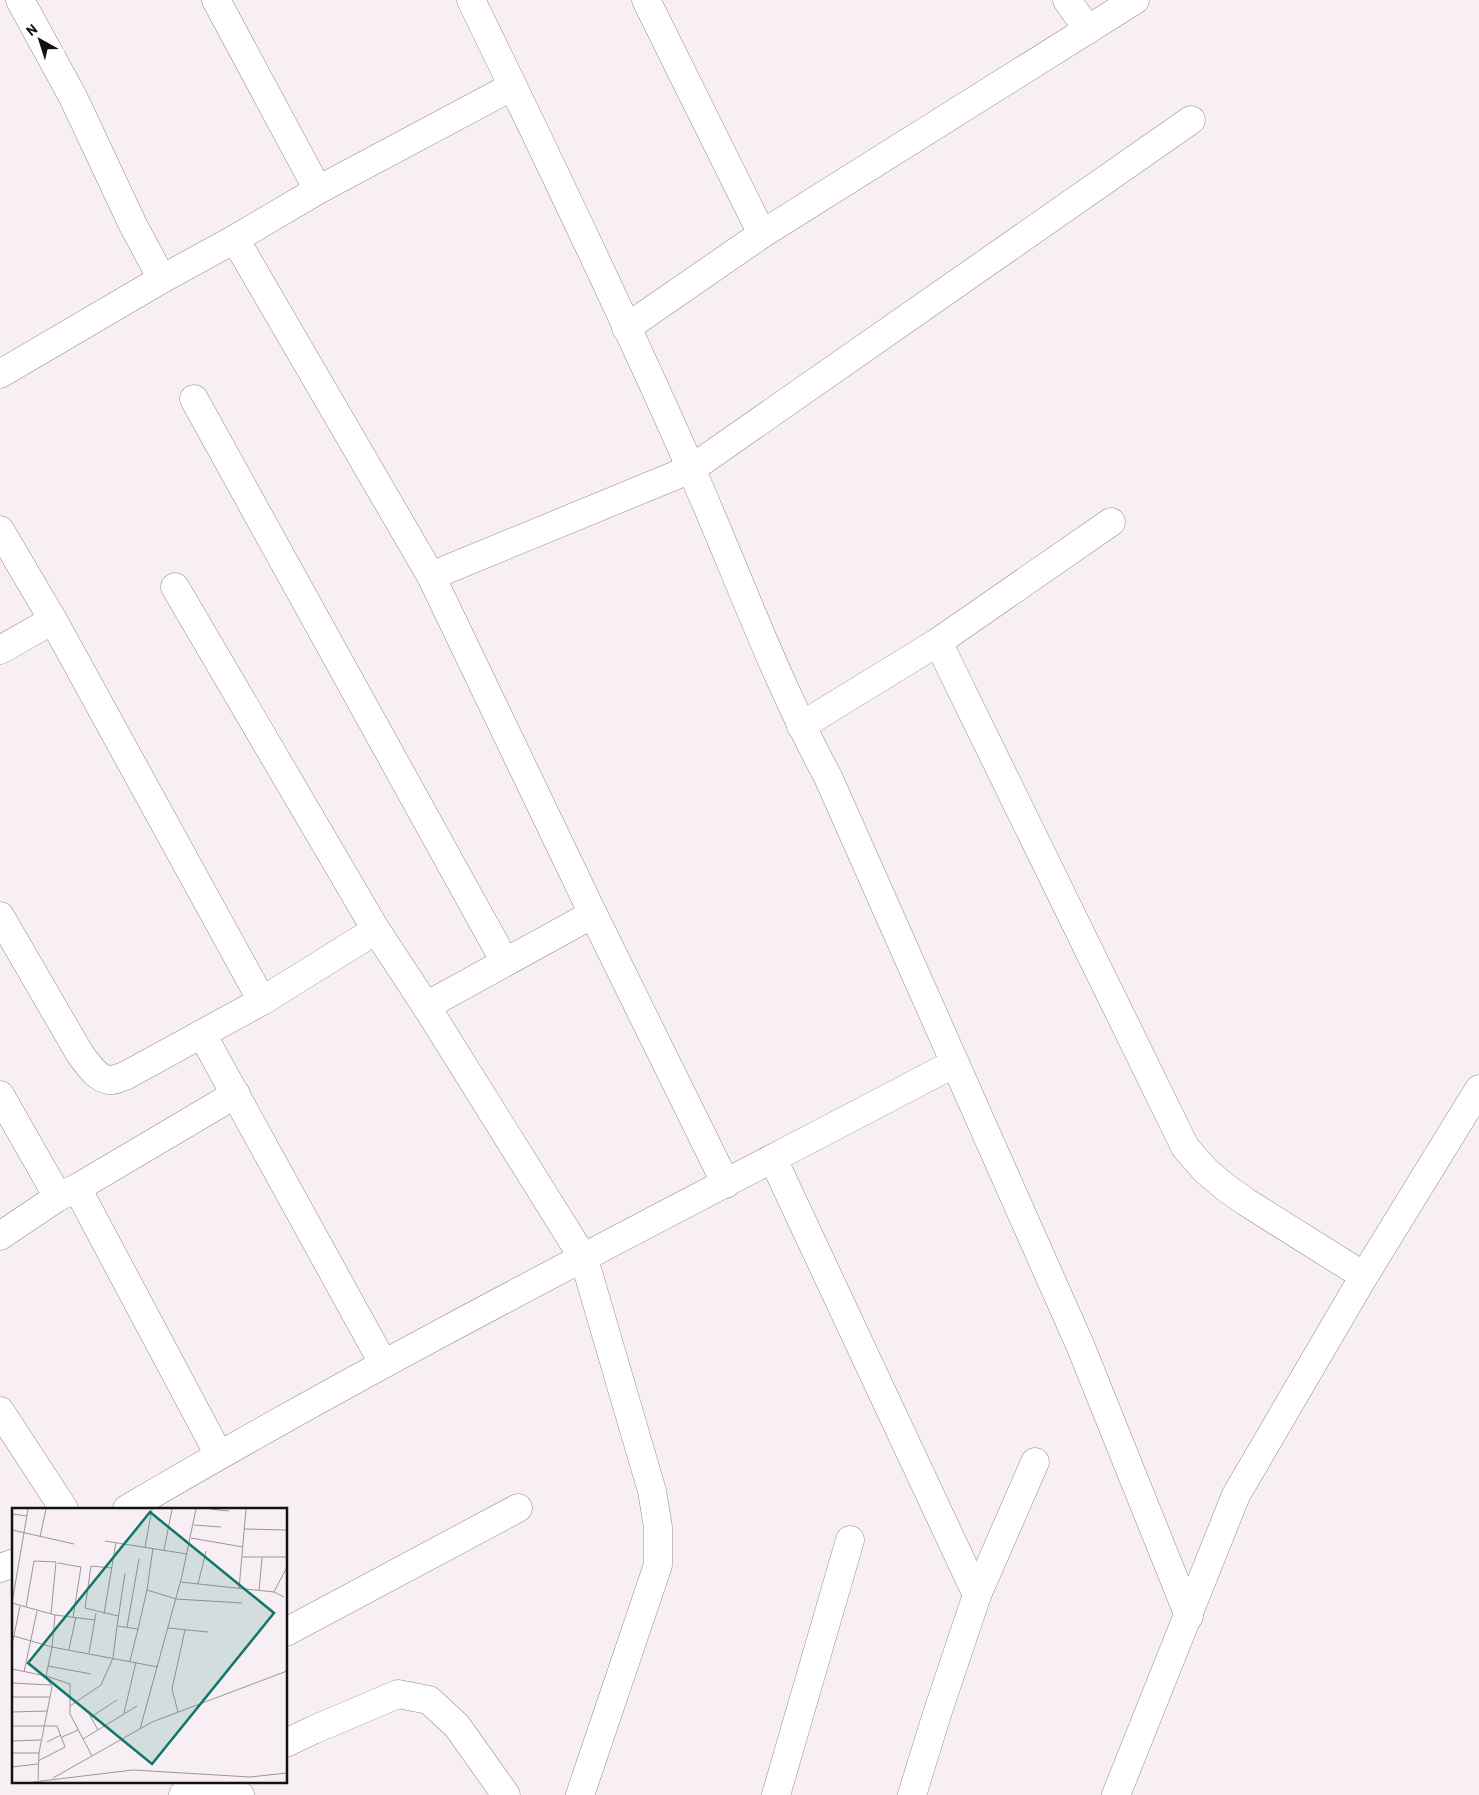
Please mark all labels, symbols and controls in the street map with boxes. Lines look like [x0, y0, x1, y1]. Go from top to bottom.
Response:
north arrow [15, 15, 65, 65]
text: N [23, 20, 40, 39]
inset map [12, 1508, 288, 1782]

